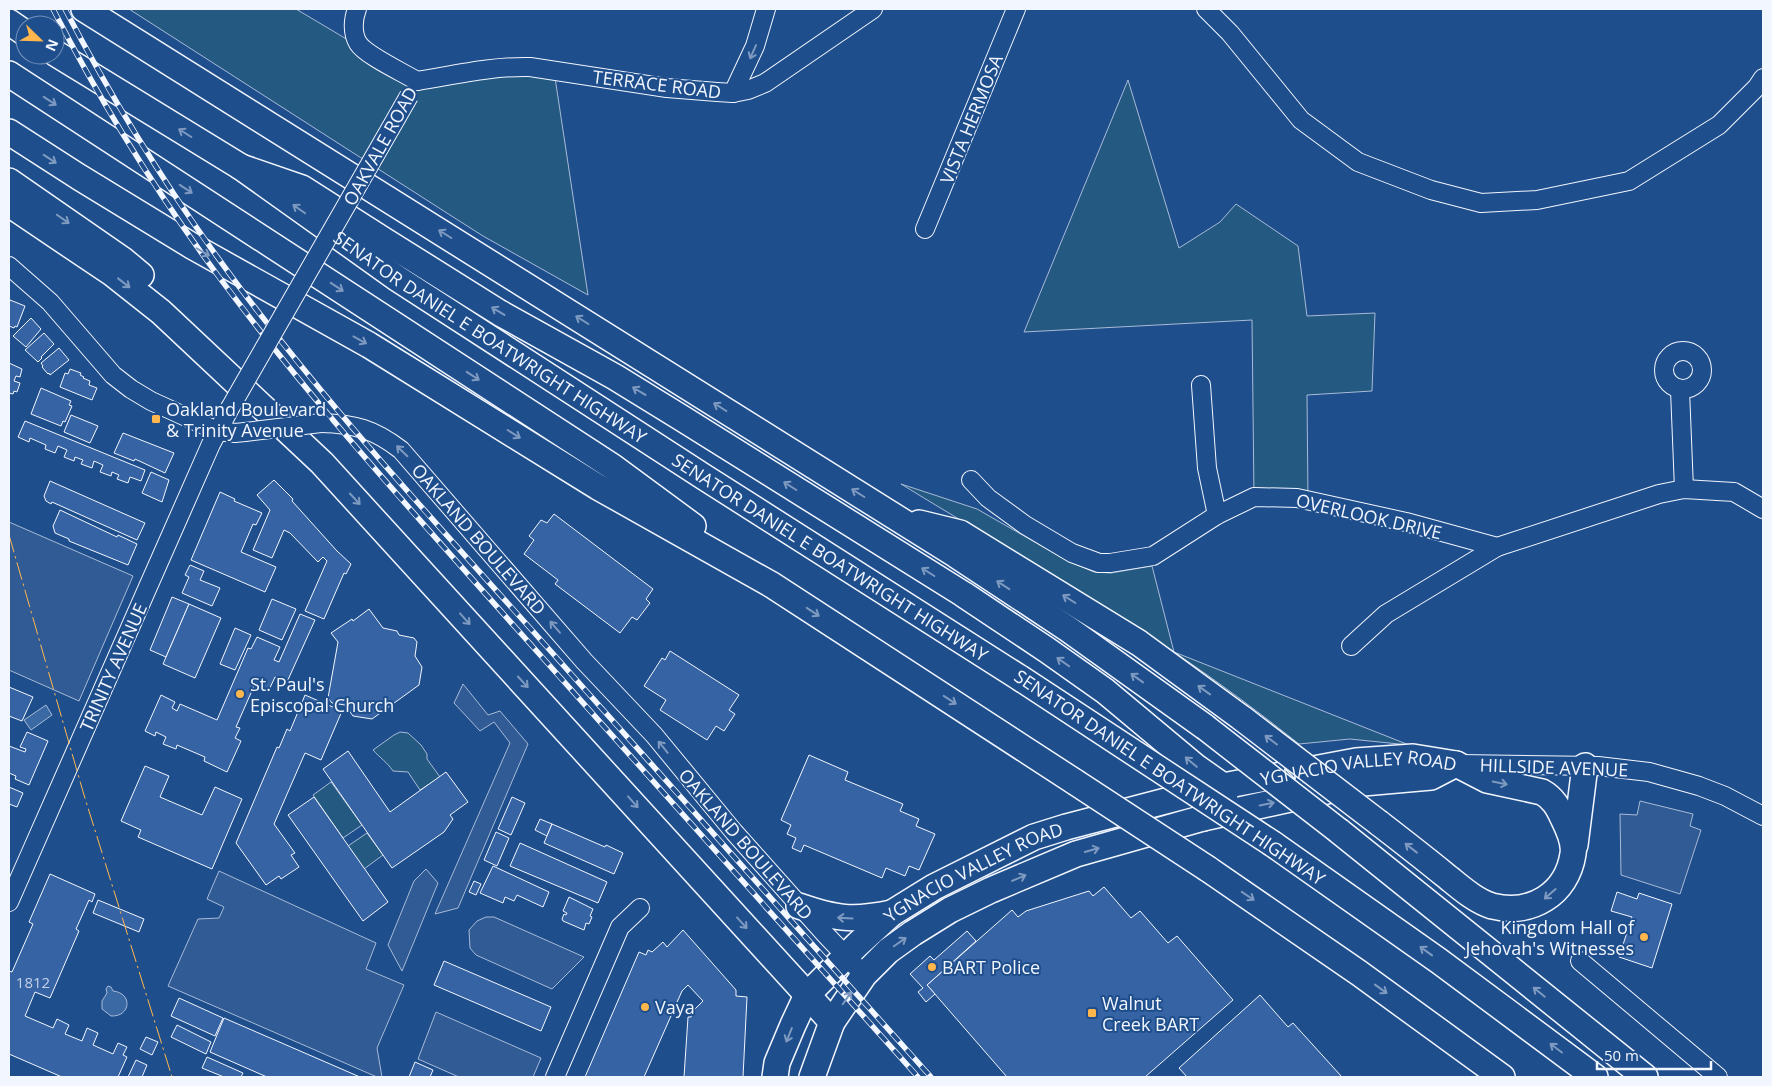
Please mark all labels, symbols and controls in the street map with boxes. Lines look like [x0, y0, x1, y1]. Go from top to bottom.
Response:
north arrow [15, 15, 65, 65]
text: N [41, 36, 63, 54]
one-way arrow [747, 44, 757, 59]
street label: VISTA HERMOSA [934, 50, 1008, 187]
street label: TERRACE ROAD [591, 64, 723, 104]
street label: OAKVALE ROAD [337, 82, 423, 210]
one-way arrow [42, 96, 56, 106]
one-way arrow [178, 127, 192, 138]
one-way arrow [42, 154, 56, 164]
one-way arrow [179, 184, 193, 194]
one-way arrow [292, 204, 306, 214]
one-way arrow [56, 213, 69, 224]
street label: SENATOR DANIEL E BOATWRIGHT HIGHWAY [329, 225, 652, 449]
one-way arrow [438, 229, 452, 239]
one-way arrow [196, 248, 210, 258]
one-way arrow [117, 277, 130, 288]
one-way arrow [330, 282, 344, 292]
one-way arrow [491, 305, 505, 315]
one-way arrow [576, 315, 590, 325]
one-way arrow [353, 336, 367, 346]
one-way arrow [466, 371, 480, 381]
one-way arrow [632, 386, 646, 396]
place label: Oakland Boulevard & Trinity Avenue [166, 397, 326, 442]
one-way arrow [714, 401, 728, 411]
marker: Oakland Boulevard & Trinity Avenue [150, 413, 162, 425]
one-way arrow [506, 429, 520, 439]
one-way arrow [396, 445, 408, 457]
street label: SENATOR DANIEL E BOATWRIGHT HIGHWAY [668, 448, 993, 667]
street label: OAKLAND BOULEVARD [407, 458, 551, 620]
one-way arrow [783, 480, 797, 491]
one-way arrow [851, 487, 865, 497]
street label: OVERLOOK DRIVE [1294, 488, 1444, 544]
one-way arrow [349, 492, 361, 505]
one-way arrow [921, 567, 935, 577]
one-way arrow [997, 580, 1011, 590]
one-way arrow [1063, 594, 1077, 604]
street label: TRINITY AVENUE [74, 599, 152, 735]
one-way arrow [806, 607, 820, 617]
one-way arrow [459, 612, 470, 625]
one-way arrow [549, 620, 560, 633]
one-way arrow [1057, 657, 1071, 667]
street label: SENATOR DANIEL E BOATWRIGHT HIGHWAY [1010, 664, 1331, 891]
place label: St. Paul's Episcopal Church [250, 672, 394, 717]
one-way arrow [1131, 672, 1144, 683]
one-way arrow [517, 676, 529, 689]
one-way arrow [1197, 685, 1211, 695]
marker: St. Paul's Episcopal Church [234, 688, 246, 700]
one-way arrow [942, 695, 956, 705]
one-way arrow [1264, 735, 1278, 745]
one-way arrow [658, 741, 669, 754]
street label: YGNACIO VALLEY ROAD [1258, 744, 1459, 791]
street label: HILLSIDE AVENUE [1479, 752, 1629, 782]
one-way arrow [1185, 757, 1198, 768]
street label: OAKLAND BOULEVARD [674, 763, 818, 925]
one-way arrow [1492, 779, 1508, 788]
one-way arrow [627, 796, 639, 809]
one-way arrow [1259, 799, 1275, 808]
street label: YGNACIO VALLEY ROAD [878, 817, 1066, 927]
one-way arrow [1404, 843, 1418, 853]
one-way arrow [1083, 844, 1099, 854]
one-way arrow [1011, 873, 1026, 883]
one-way arrow [1544, 888, 1557, 900]
one-way arrow [1241, 891, 1255, 901]
one-way arrow [837, 913, 853, 922]
place label: Kingdom Hall of Jehovah's Witnesses [1463, 915, 1635, 960]
one-way arrow [736, 916, 748, 929]
marker: Kingdom Hall of Jehovah's Witnesses [1638, 931, 1650, 943]
one-way arrow [893, 937, 907, 947]
one-way arrow [1419, 946, 1433, 956]
place label: BART Police [942, 955, 1040, 979]
marker: BART Police [926, 961, 938, 973]
house number: 1812 [16, 972, 50, 992]
one-way arrow [1374, 984, 1388, 994]
one-way arrow [1533, 986, 1546, 997]
one-way arrow [842, 991, 852, 1005]
place label: Walnut Creek BART [1102, 991, 1199, 1036]
place label: Vaya [655, 995, 695, 1019]
marker: Vaya [639, 1001, 651, 1013]
marker: Walnut Creek BART [1086, 1007, 1098, 1019]
one-way arrow [783, 1027, 793, 1042]
scale bar [1597, 1038, 1711, 1070]
one-way arrow [1550, 1042, 1563, 1053]
text: 50 m [1604, 1045, 1639, 1065]

